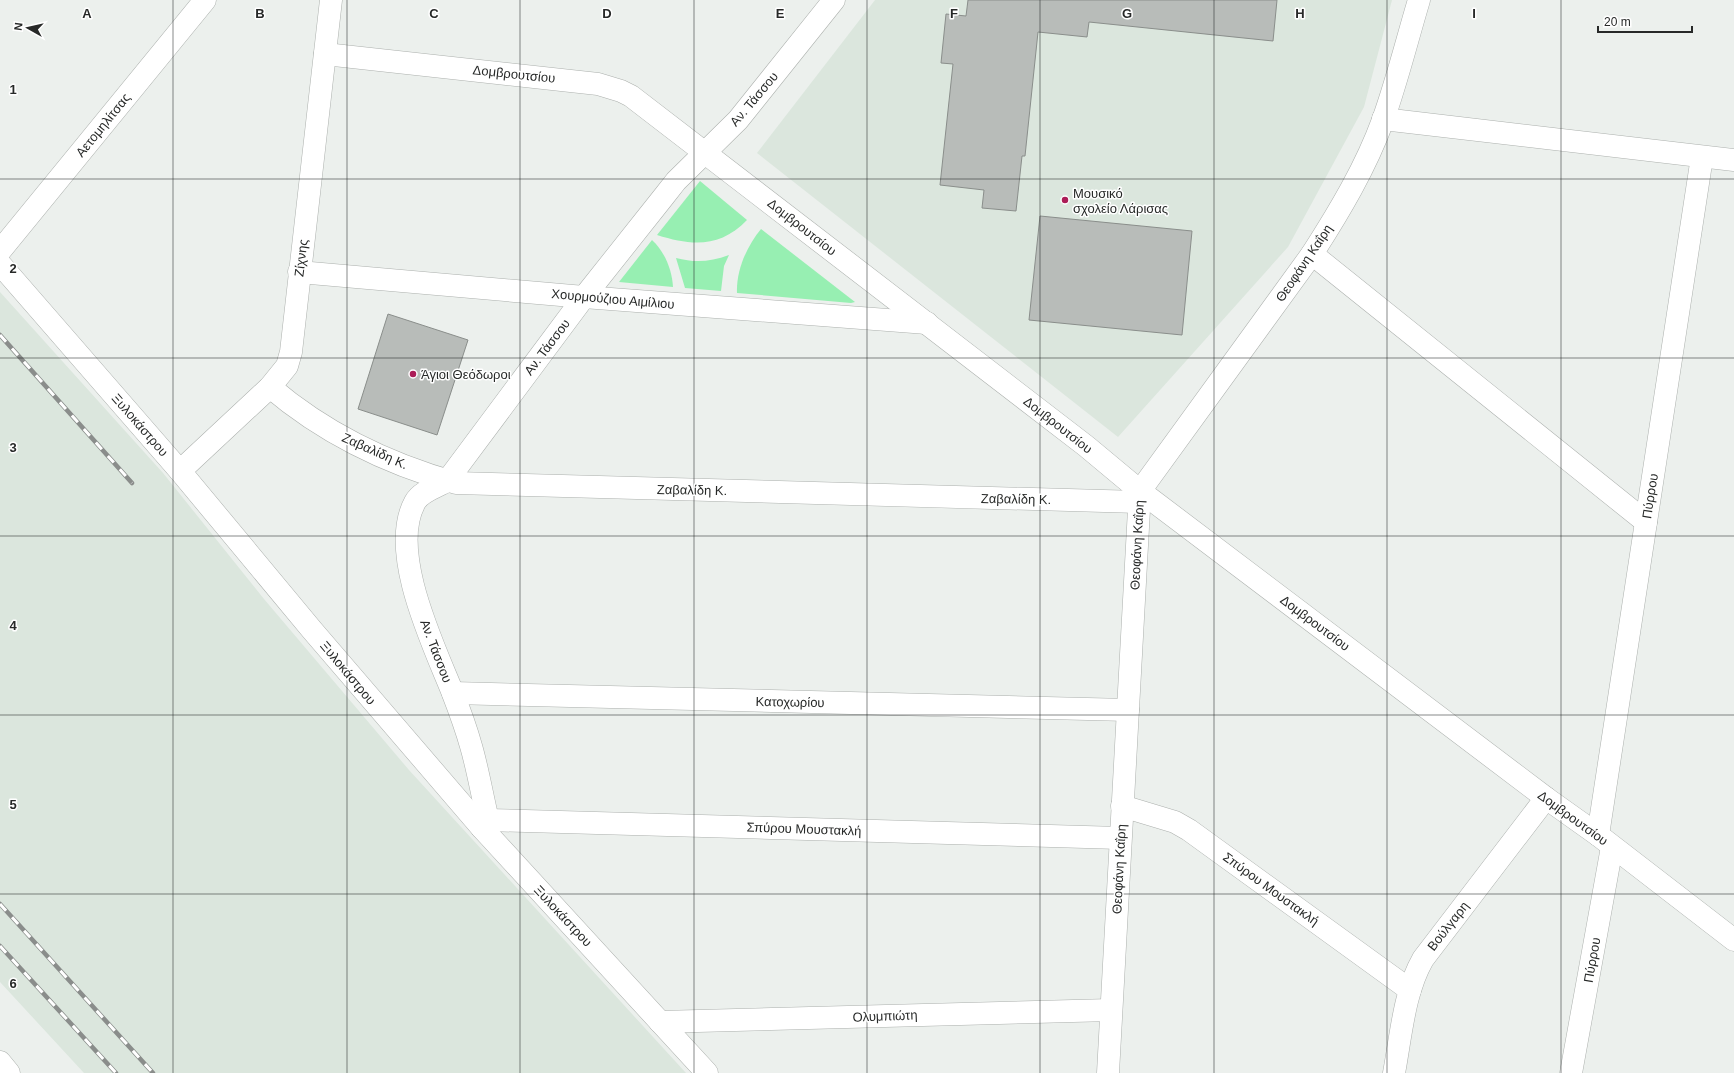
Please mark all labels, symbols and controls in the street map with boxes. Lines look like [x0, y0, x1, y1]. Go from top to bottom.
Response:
text: A [82, 6, 92, 21]
text: B [255, 6, 265, 21]
text: C [429, 6, 439, 21]
text: D [602, 6, 612, 21]
text: E [776, 6, 785, 21]
text: F [950, 6, 958, 21]
text: G [1122, 6, 1132, 21]
text: H [1295, 6, 1305, 21]
text: I [1472, 6, 1476, 21]
north arrow [8, 8, 48, 48]
scale bar [1598, 8, 1692, 34]
text: 20 m [1604, 15, 1631, 29]
text: N [12, 22, 25, 31]
street label: Δομβρουτσίου [472, 62, 556, 86]
street label: Αν. Τάσσου [727, 69, 781, 129]
text: 1 [9, 82, 17, 97]
street label: Αετομηλίτσας [73, 90, 133, 160]
place label: Μουσικό σχολείο Λάρισας [1073, 186, 1168, 216]
marker: Μουσικό σχολείο Λάρισας [1060, 195, 1070, 205]
street label: Δομβρουτσίου [765, 196, 839, 258]
street label: Θεοφάνη Καΐρη [1273, 222, 1335, 304]
street label: Ζίχνης [291, 238, 311, 278]
text: 2 [9, 261, 17, 276]
street label: Χουρμούζιου Αιμίλιου [551, 286, 675, 312]
street label: Αν. Τάσσου [521, 316, 573, 378]
place label: Άγιοι Θεόδωροι [421, 367, 511, 382]
marker: Άγιοι Θεόδωροι [408, 369, 418, 379]
street label: Ξυλοκάστρου [109, 391, 171, 459]
street label: Δομβρουτσίου [1021, 394, 1095, 456]
street label: Ζαβαλίδη Κ. [340, 430, 410, 472]
text: 3 [9, 440, 17, 455]
street label: Πύρρου [1639, 472, 1661, 520]
street label: Ζαβαλίδη Κ. [657, 482, 727, 498]
street label: Ζαβαλίδη Κ. [981, 491, 1051, 507]
street label: Θεοφάνη Καΐρη [1127, 500, 1147, 590]
street label: Δομβρουτσίου [1277, 592, 1353, 654]
street label: Αν. Τάσσου [417, 617, 455, 685]
text: 4 [9, 618, 17, 633]
street label: Ξυλοκάστρου [317, 638, 379, 708]
street label: Κατοχωρίου [755, 694, 825, 710]
street label: Δομβρουτσίου [1535, 788, 1611, 848]
text: 5 [9, 797, 17, 812]
street label: Σπύρου Μουστακλή [746, 820, 862, 838]
street label: Θεοφάνη Καΐρη [1109, 824, 1129, 914]
street label: Σπύρου Μουστακλή [1220, 849, 1322, 929]
street label: Ξυλοκάστρου [531, 882, 595, 950]
street label: Βούλγαρη [1424, 898, 1472, 954]
street label: Πύρρου [1581, 936, 1603, 984]
text: 6 [9, 976, 17, 991]
street label: Ολυμπιώτη [852, 1007, 918, 1025]

